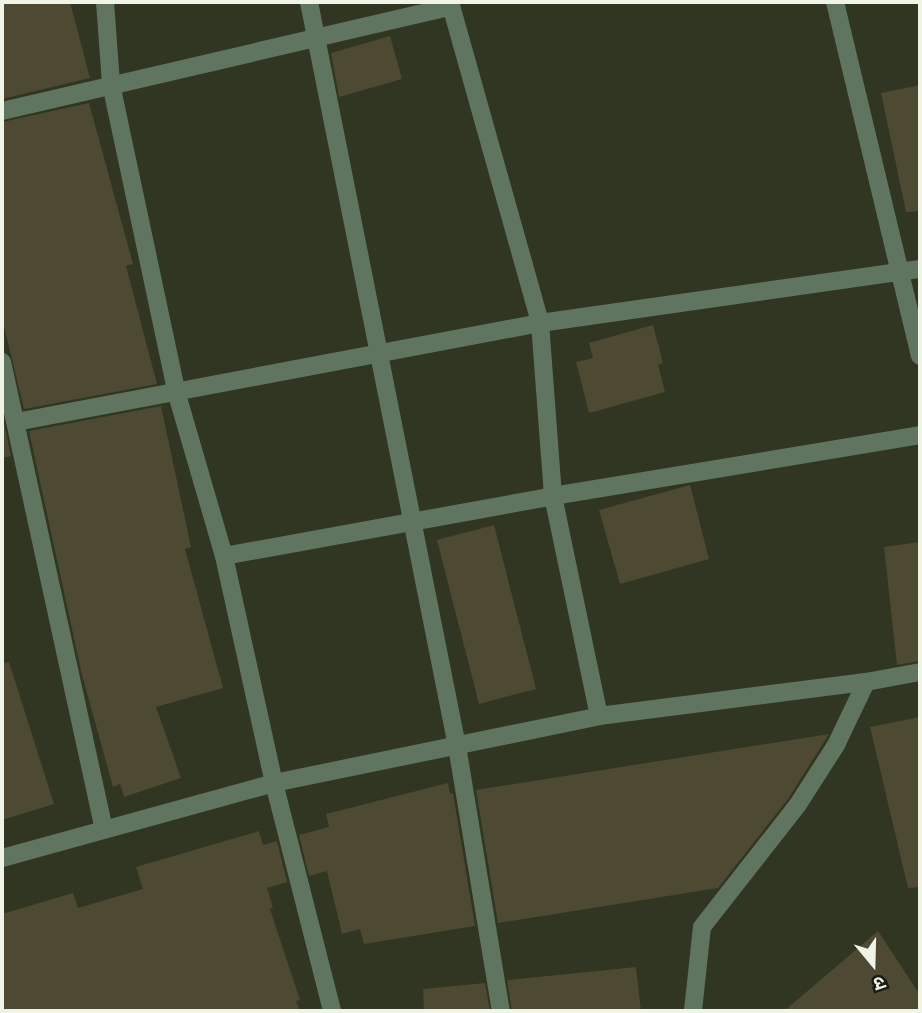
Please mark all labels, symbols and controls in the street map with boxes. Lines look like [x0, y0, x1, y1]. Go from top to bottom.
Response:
north arrow [838, 929, 908, 999]
text: उ [870, 970, 889, 998]

